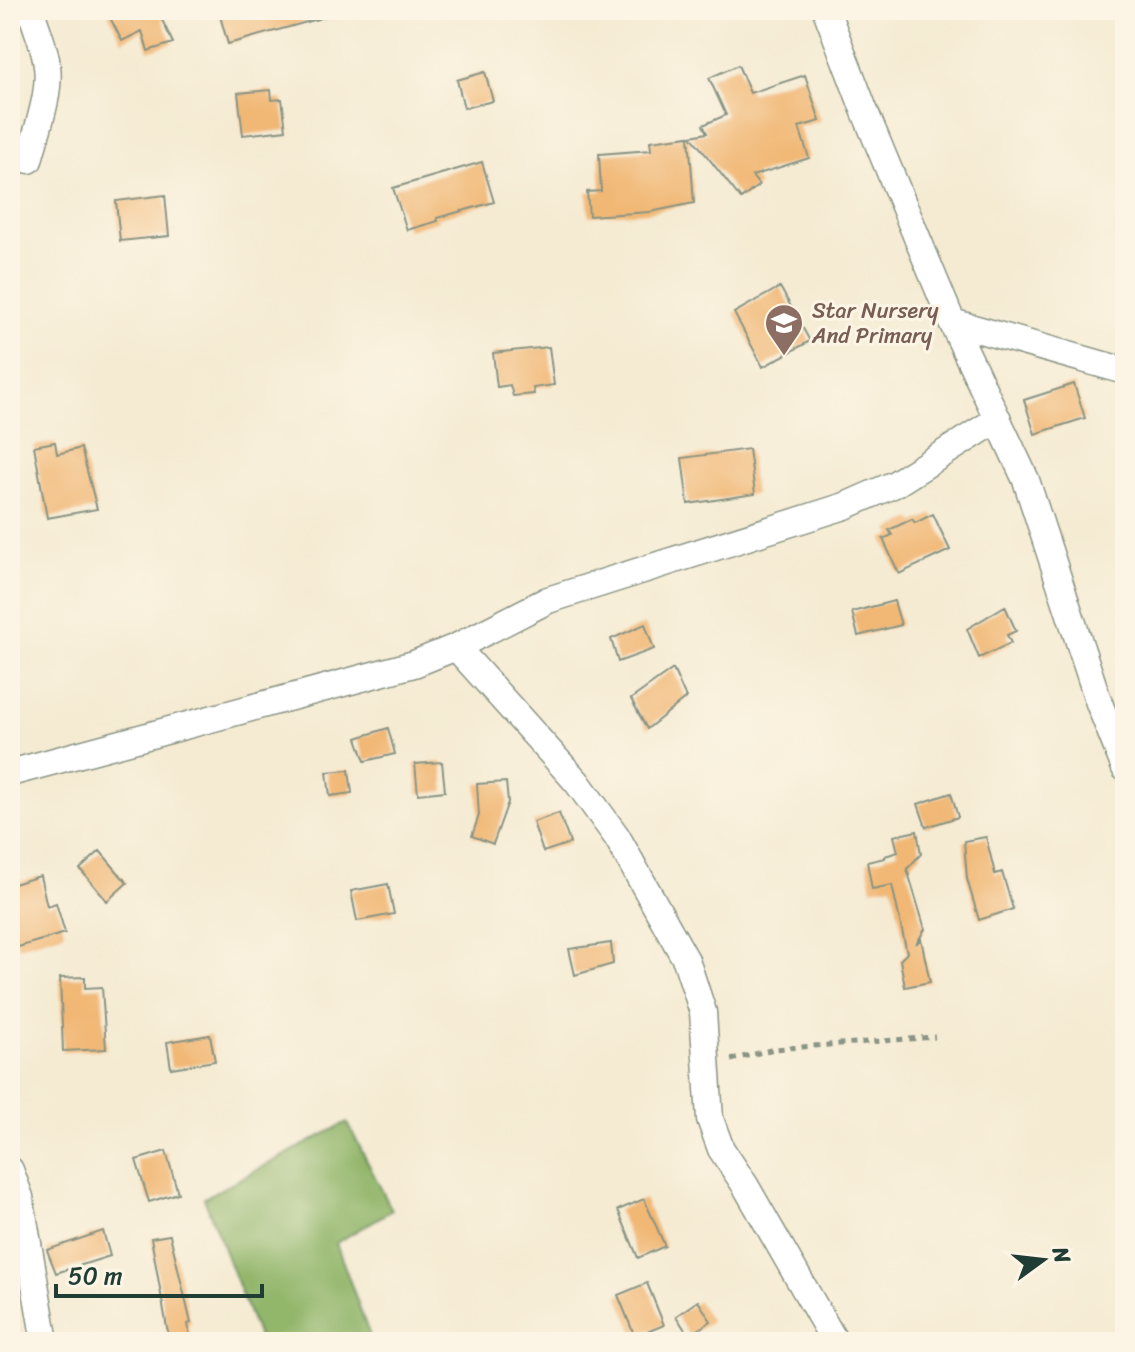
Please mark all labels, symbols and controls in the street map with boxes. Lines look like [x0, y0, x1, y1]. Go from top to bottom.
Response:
place label: Star Nursery And Primary [811, 291, 939, 355]
school or university icon: Star Nursery And Primary [763, 302, 805, 357]
north arrow [1003, 1220, 1083, 1300]
text: N [1041, 1242, 1083, 1268]
scale bar [56, 1248, 262, 1298]
text: 50 m [68, 1255, 123, 1297]

